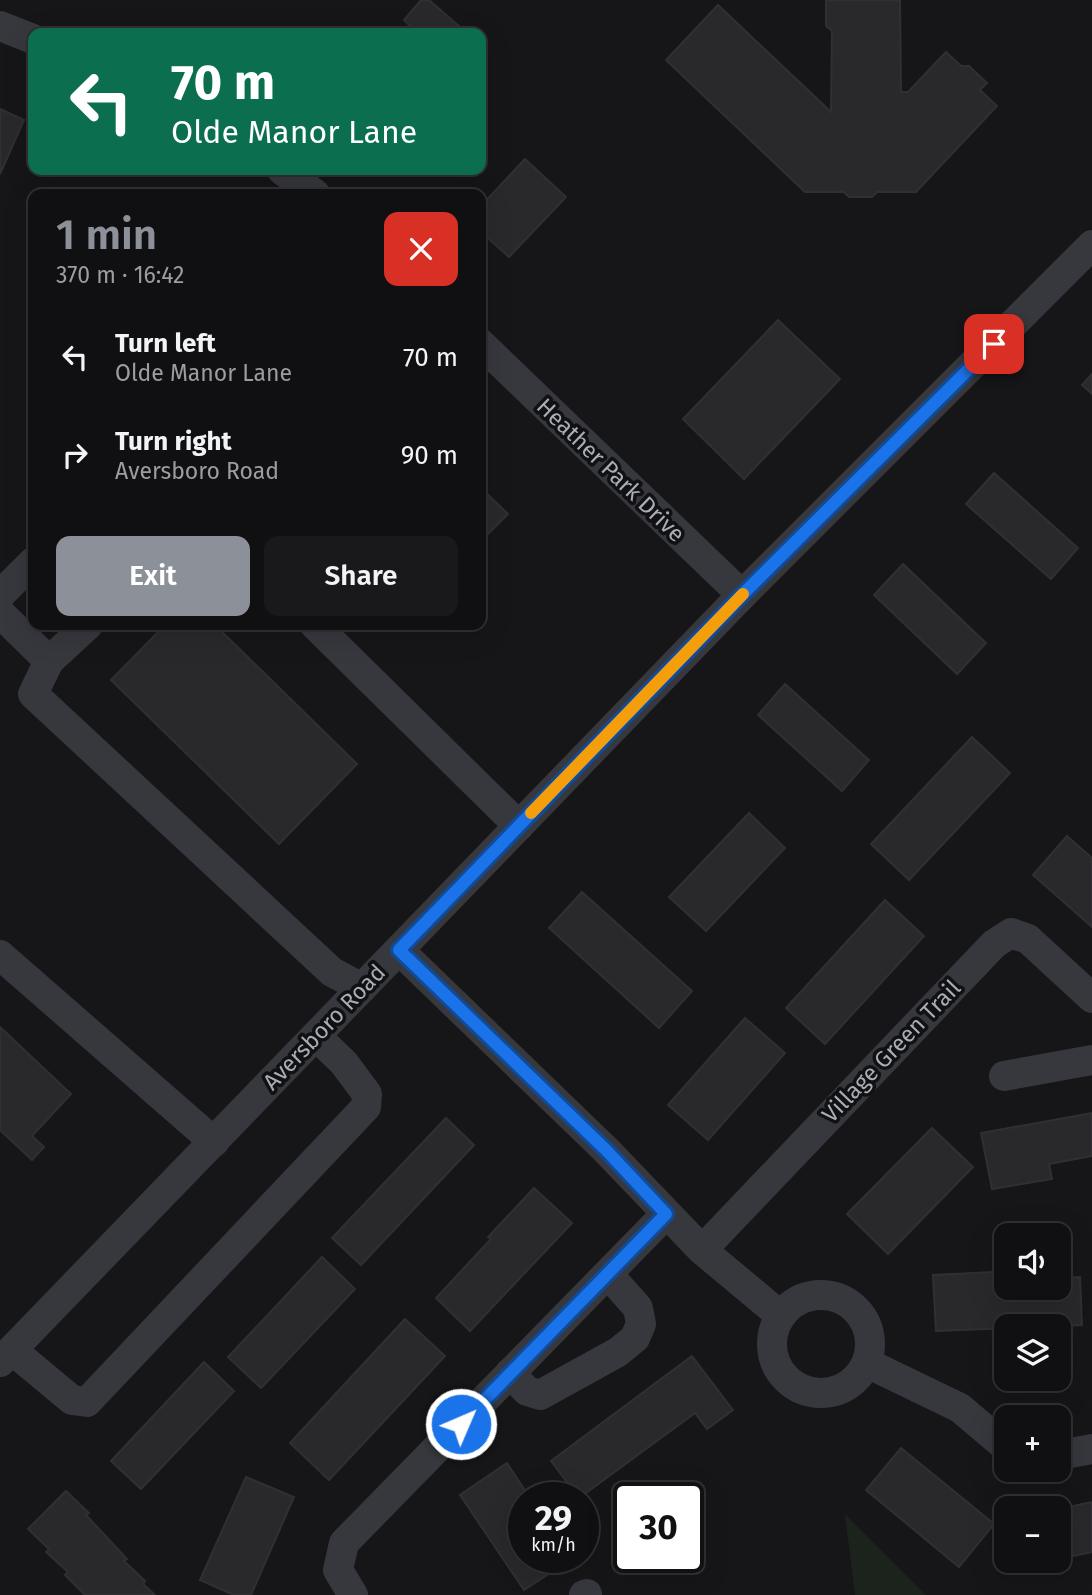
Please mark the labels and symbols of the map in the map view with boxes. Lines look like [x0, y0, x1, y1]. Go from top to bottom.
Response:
pin [964, 314, 1024, 374]
street label: Heather Park Drive [531, 392, 691, 548]
street label: Aversboro Road [257, 958, 391, 1096]
street label: Village Green Trail [816, 974, 966, 1128]
position arrow [424, 1387, 498, 1461]
speed limit sign: 30 [613, 1482, 704, 1573]

